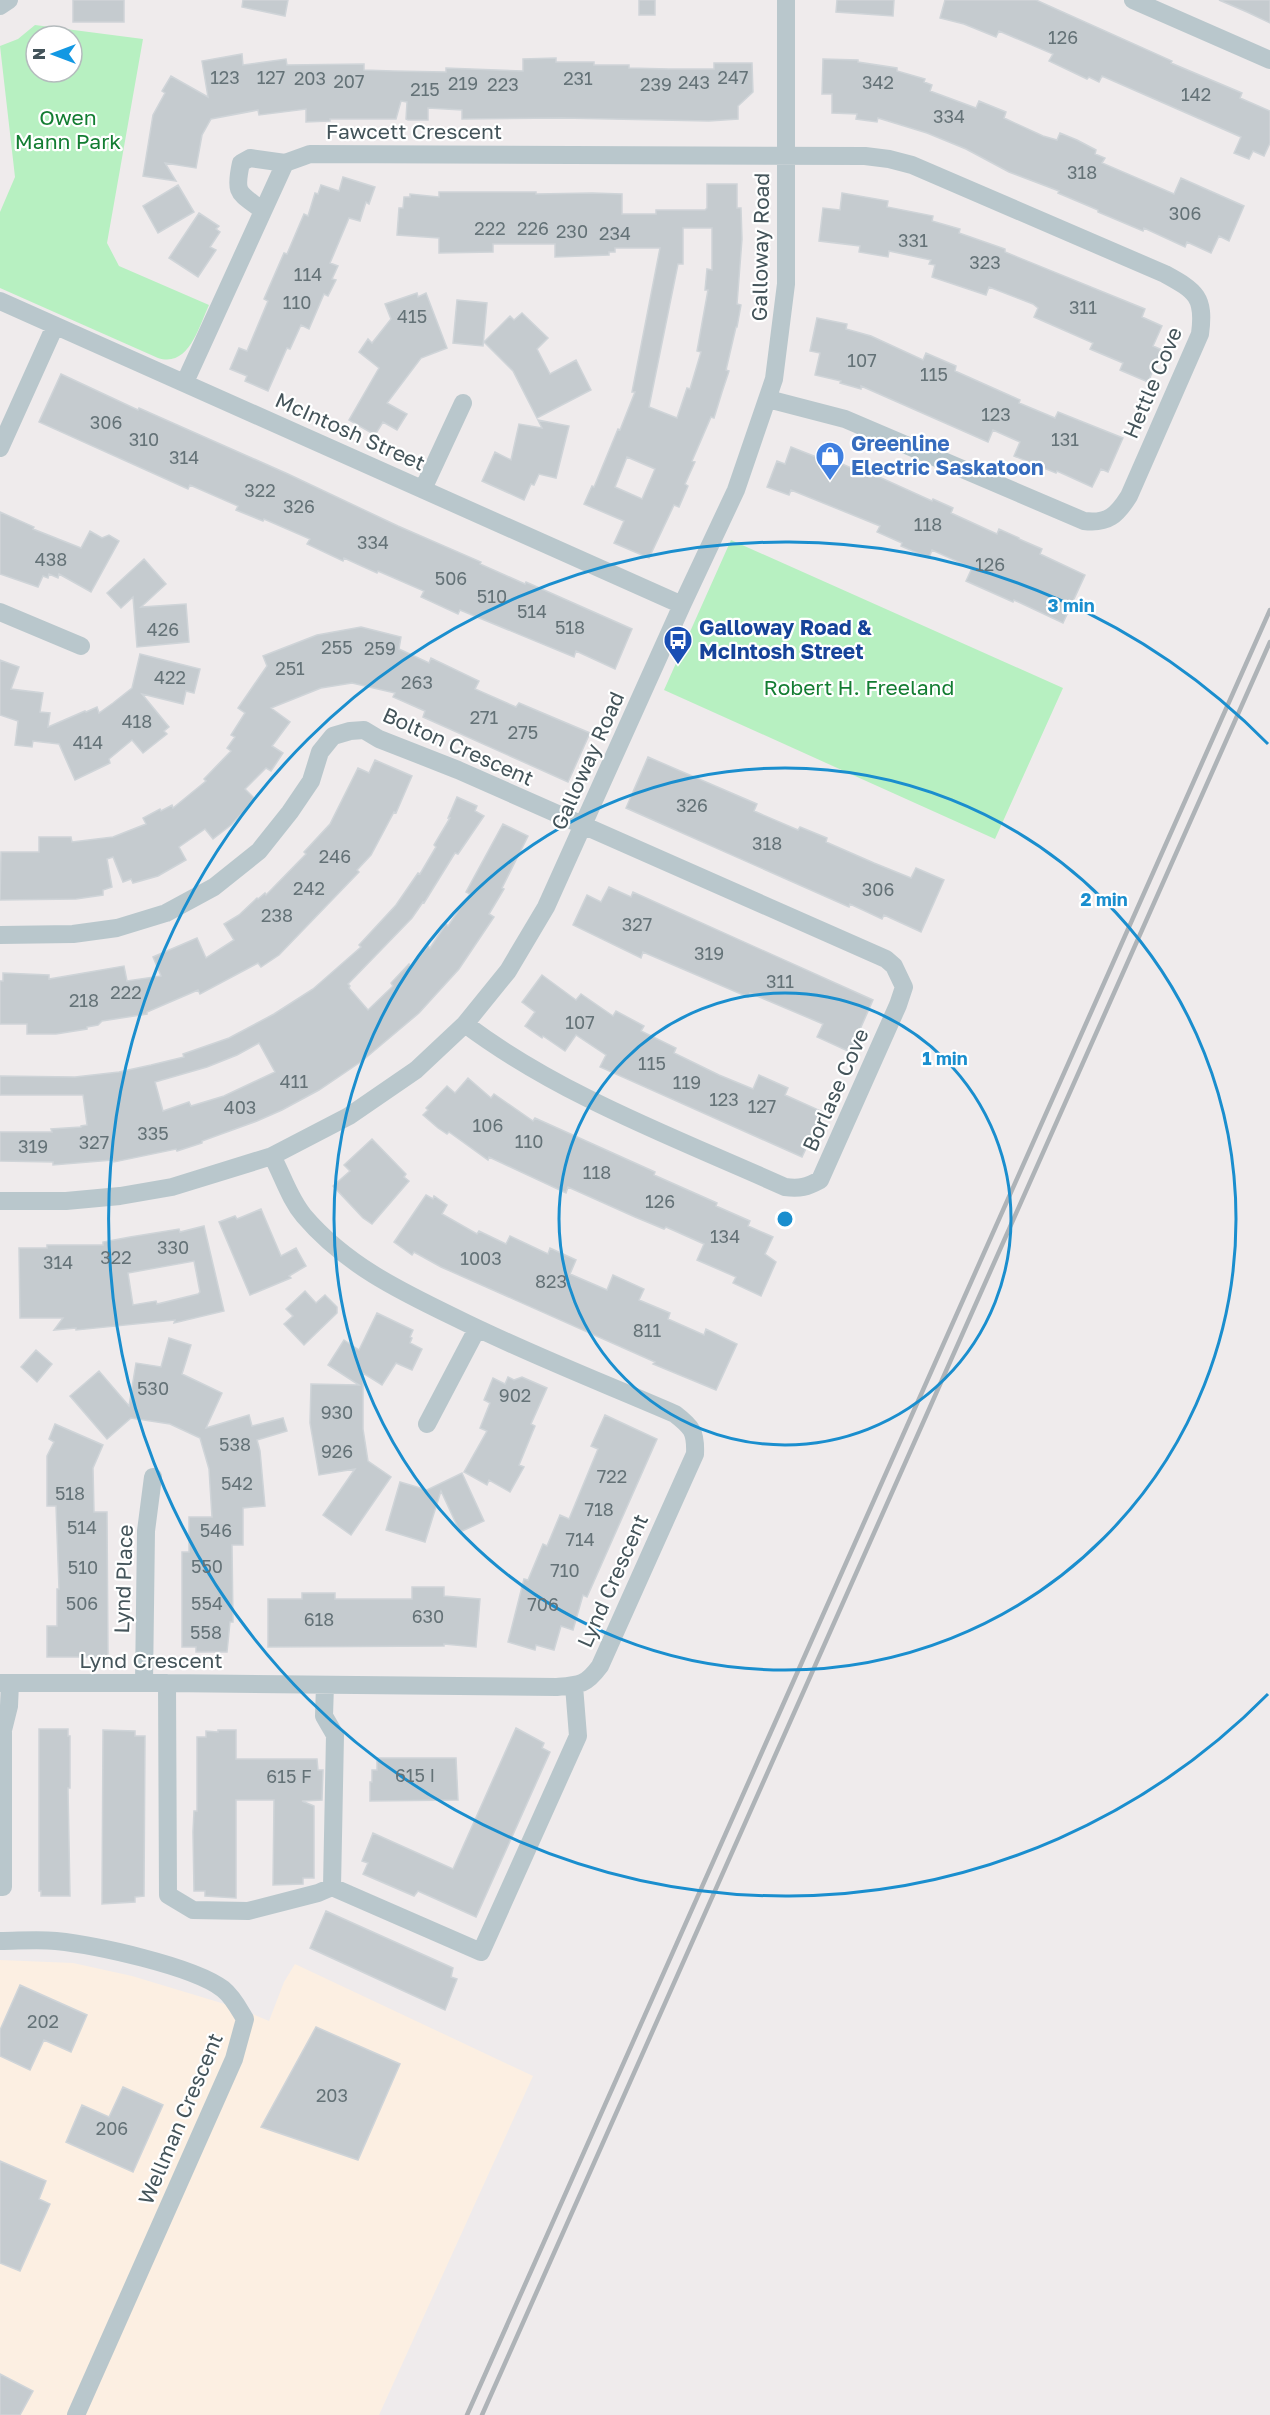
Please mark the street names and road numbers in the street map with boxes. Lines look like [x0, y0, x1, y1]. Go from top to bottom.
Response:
street label: Fawcett Crescent [326, 118, 502, 144]
street label: Galloway Road [746, 172, 774, 322]
street label: Hettle Cove [1117, 323, 1187, 442]
street label: McIntosh Street [271, 386, 429, 476]
street label: Galloway Road [545, 687, 629, 834]
street label: Bolton Crescent [379, 701, 538, 791]
street label: Borlase Cove [796, 1024, 874, 1155]
street label: Lynd Crescent [571, 1510, 653, 1651]
street label: Lynd Place [108, 1524, 138, 1634]
street label: Lynd Crescent [79, 1647, 223, 1673]
street label: Wellman Crescent [132, 2029, 228, 2208]

